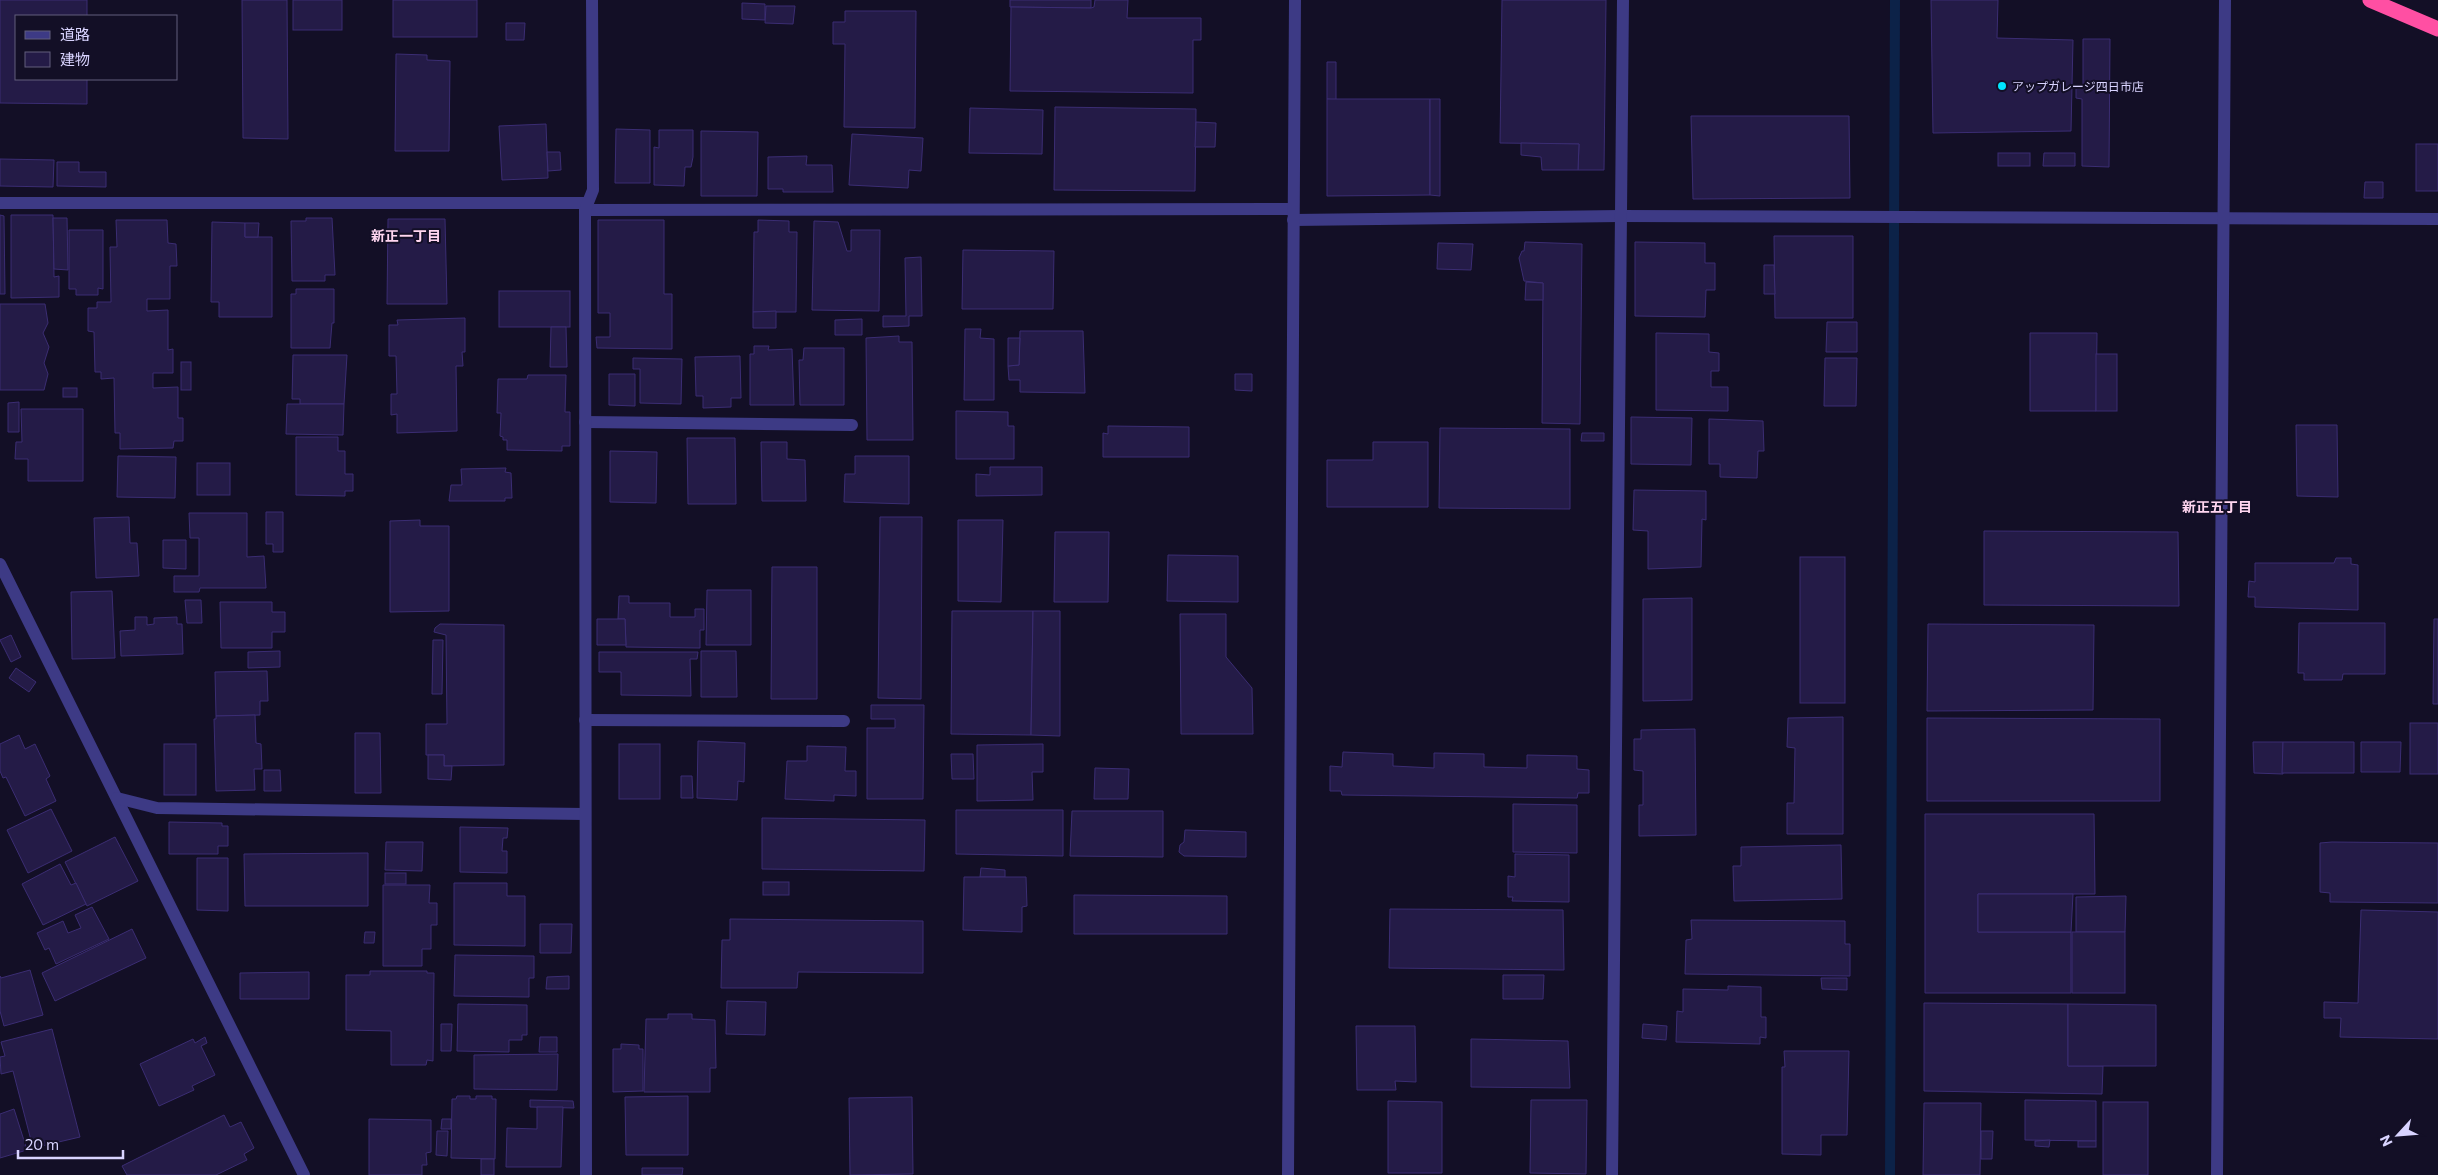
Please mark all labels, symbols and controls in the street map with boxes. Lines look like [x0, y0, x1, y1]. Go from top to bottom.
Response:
legend [15, 15, 178, 80]
text: 道路 [60, 25, 90, 43]
text: 建物 [60, 50, 90, 68]
place label: アップガレージ四日市店 [2012, 79, 2144, 93]
marker: アップガレージ四日市店 [1996, 80, 2008, 92]
district label: 新正一丁目 [371, 227, 441, 244]
district label: 新正五丁目 [2182, 498, 2252, 515]
north arrow [2373, 1110, 2423, 1160]
scale bar [18, 1128, 122, 1160]
text: N [2376, 1132, 2396, 1149]
text: 20 m [25, 1135, 59, 1153]

